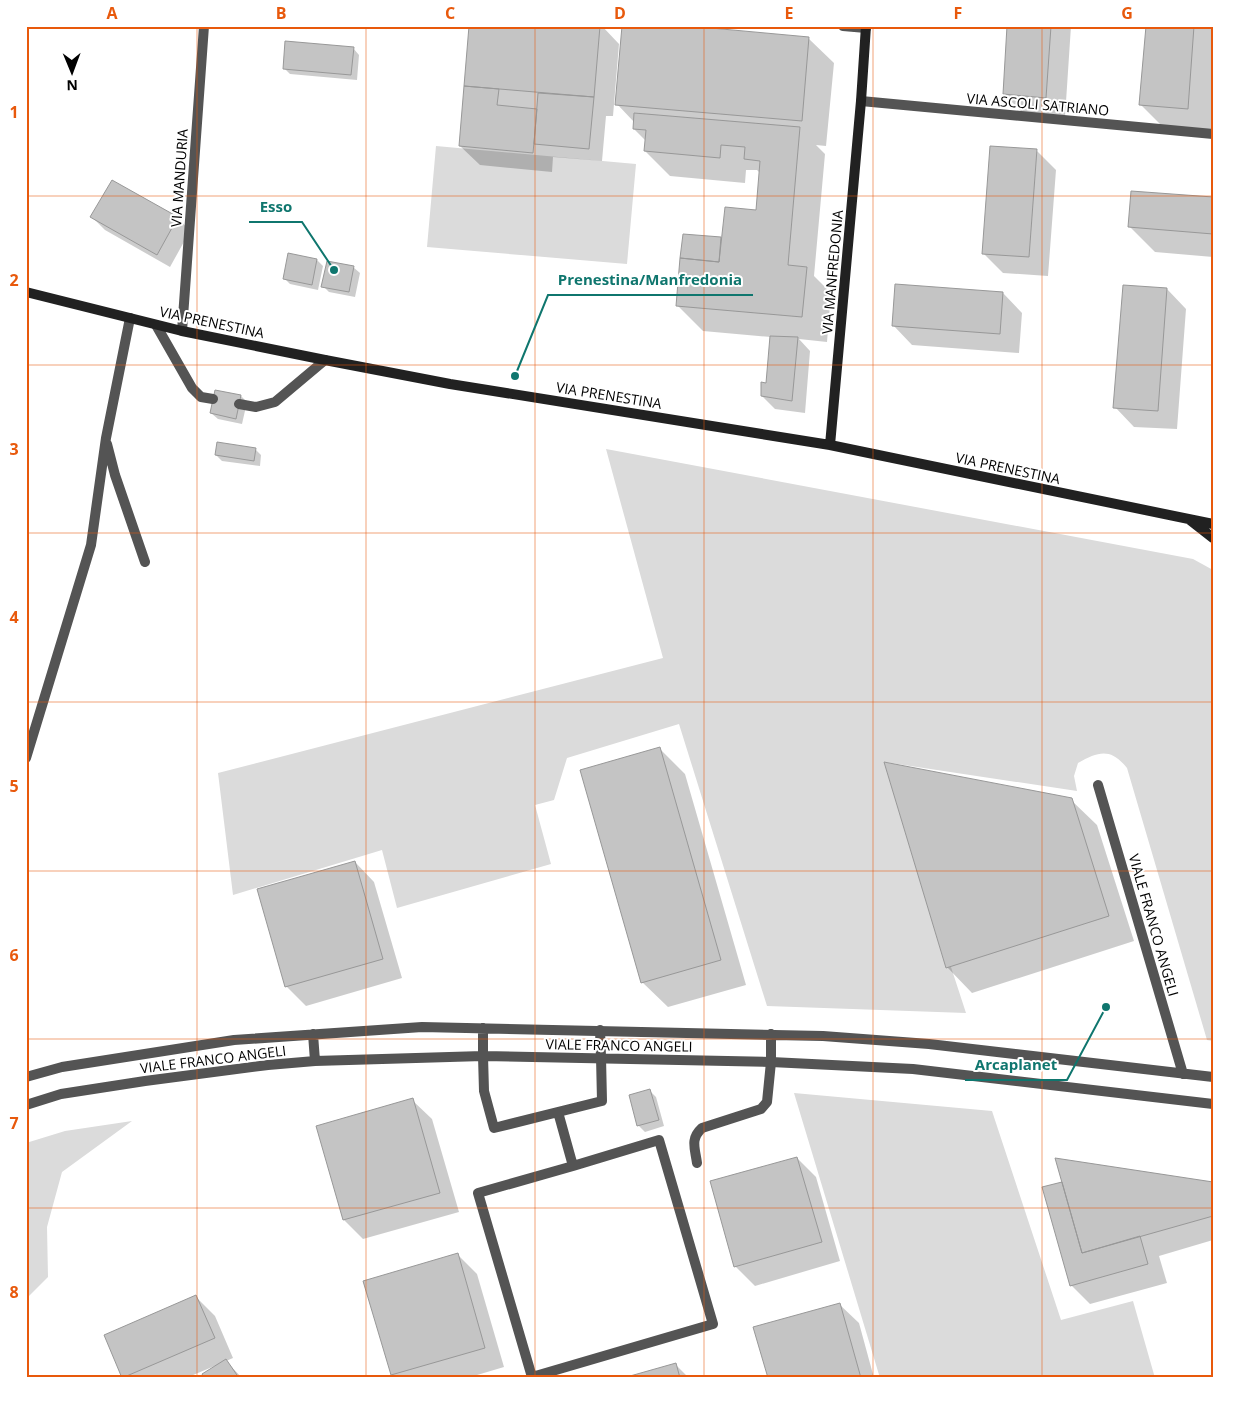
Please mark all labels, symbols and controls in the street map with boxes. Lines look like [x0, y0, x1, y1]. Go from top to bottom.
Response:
text: A [106, 2, 118, 24]
text: B [276, 2, 286, 24]
text: C [445, 2, 455, 24]
text: D [614, 2, 626, 24]
text: E [785, 2, 794, 24]
text: F [954, 2, 962, 24]
text: G [1121, 2, 1133, 24]
north arrow [48, 48, 98, 98]
text: N [66, 76, 78, 95]
street label: VIA ASCOLI SATRIANO [966, 88, 1110, 120]
text: 1 [9, 101, 19, 123]
street label: VIA MANDURIA [166, 128, 192, 228]
callout: Esso [249, 192, 302, 222]
text: Esso [260, 196, 292, 216]
street label: VIA MANFREDONIA [817, 209, 847, 335]
callout: Prenestina/Manfredonia [548, 265, 753, 295]
text: 2 [9, 269, 19, 291]
text: Prenestina/Manfredonia [558, 269, 742, 289]
street label: VIA PRENESTINA [158, 302, 266, 342]
street label: VIA PRENESTINA [555, 377, 663, 413]
text: 3 [9, 438, 19, 460]
street label: VIA PRENESTINA [954, 448, 1062, 488]
text: 4 [9, 606, 19, 628]
text: 5 [9, 775, 19, 797]
street label: VIALE FRANCO ANGELI [1125, 852, 1183, 998]
text: 6 [9, 944, 19, 966]
street label: VIALE FRANCO ANGELI [545, 1034, 693, 1056]
street label: VIALE FRANCO ANGELI [139, 1041, 287, 1077]
callout: Arcaplanet [965, 1050, 1067, 1080]
text: Arcaplanet [975, 1054, 1058, 1074]
text: 7 [9, 1112, 19, 1134]
text: 8 [9, 1281, 19, 1303]

